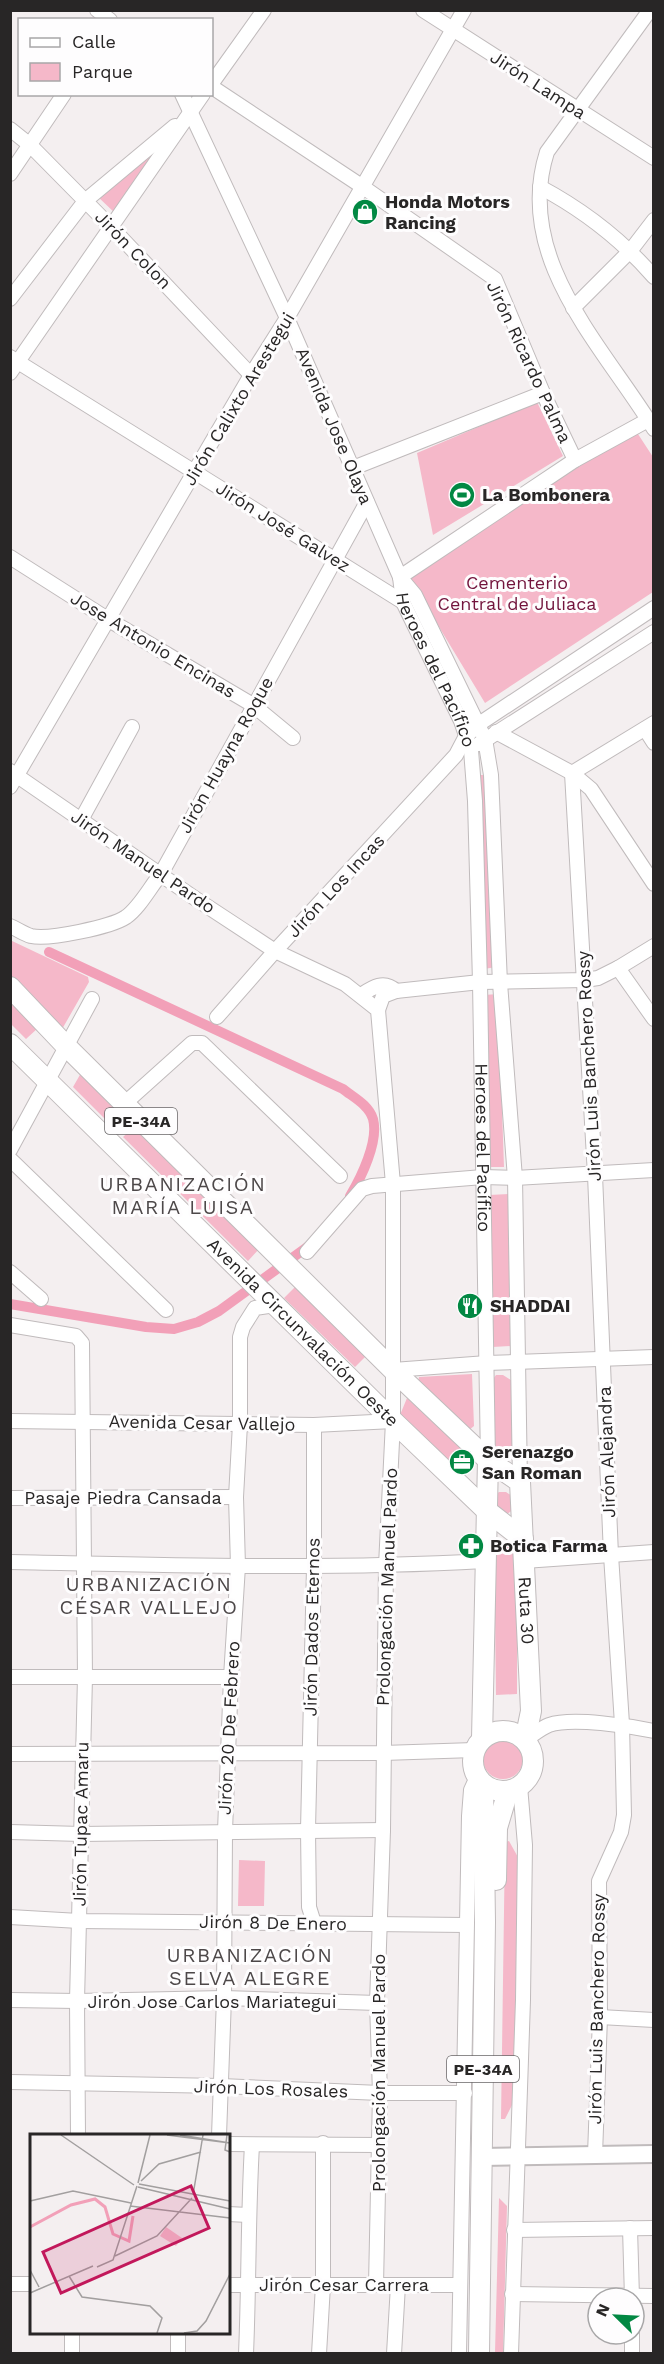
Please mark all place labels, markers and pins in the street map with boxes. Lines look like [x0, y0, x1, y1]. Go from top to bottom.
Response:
place label: Honda Motors Rancing [385, 191, 510, 233]
shop icon: Honda Motors Rancing [350, 197, 380, 227]
sports icon: La Bombonera [447, 480, 477, 510]
place label: La Bombonera [482, 484, 611, 505]
restaurant icon: SHADDAI [455, 1291, 485, 1321]
place label: SHADDAI [490, 1295, 570, 1316]
place label: Serenazgo San Roman [482, 1441, 582, 1483]
office icon: Serenazgo San Roman [447, 1447, 477, 1477]
pharmacy icon: Botica Farma [456, 1531, 486, 1561]
place label: Botica Farma [490, 1535, 608, 1556]

